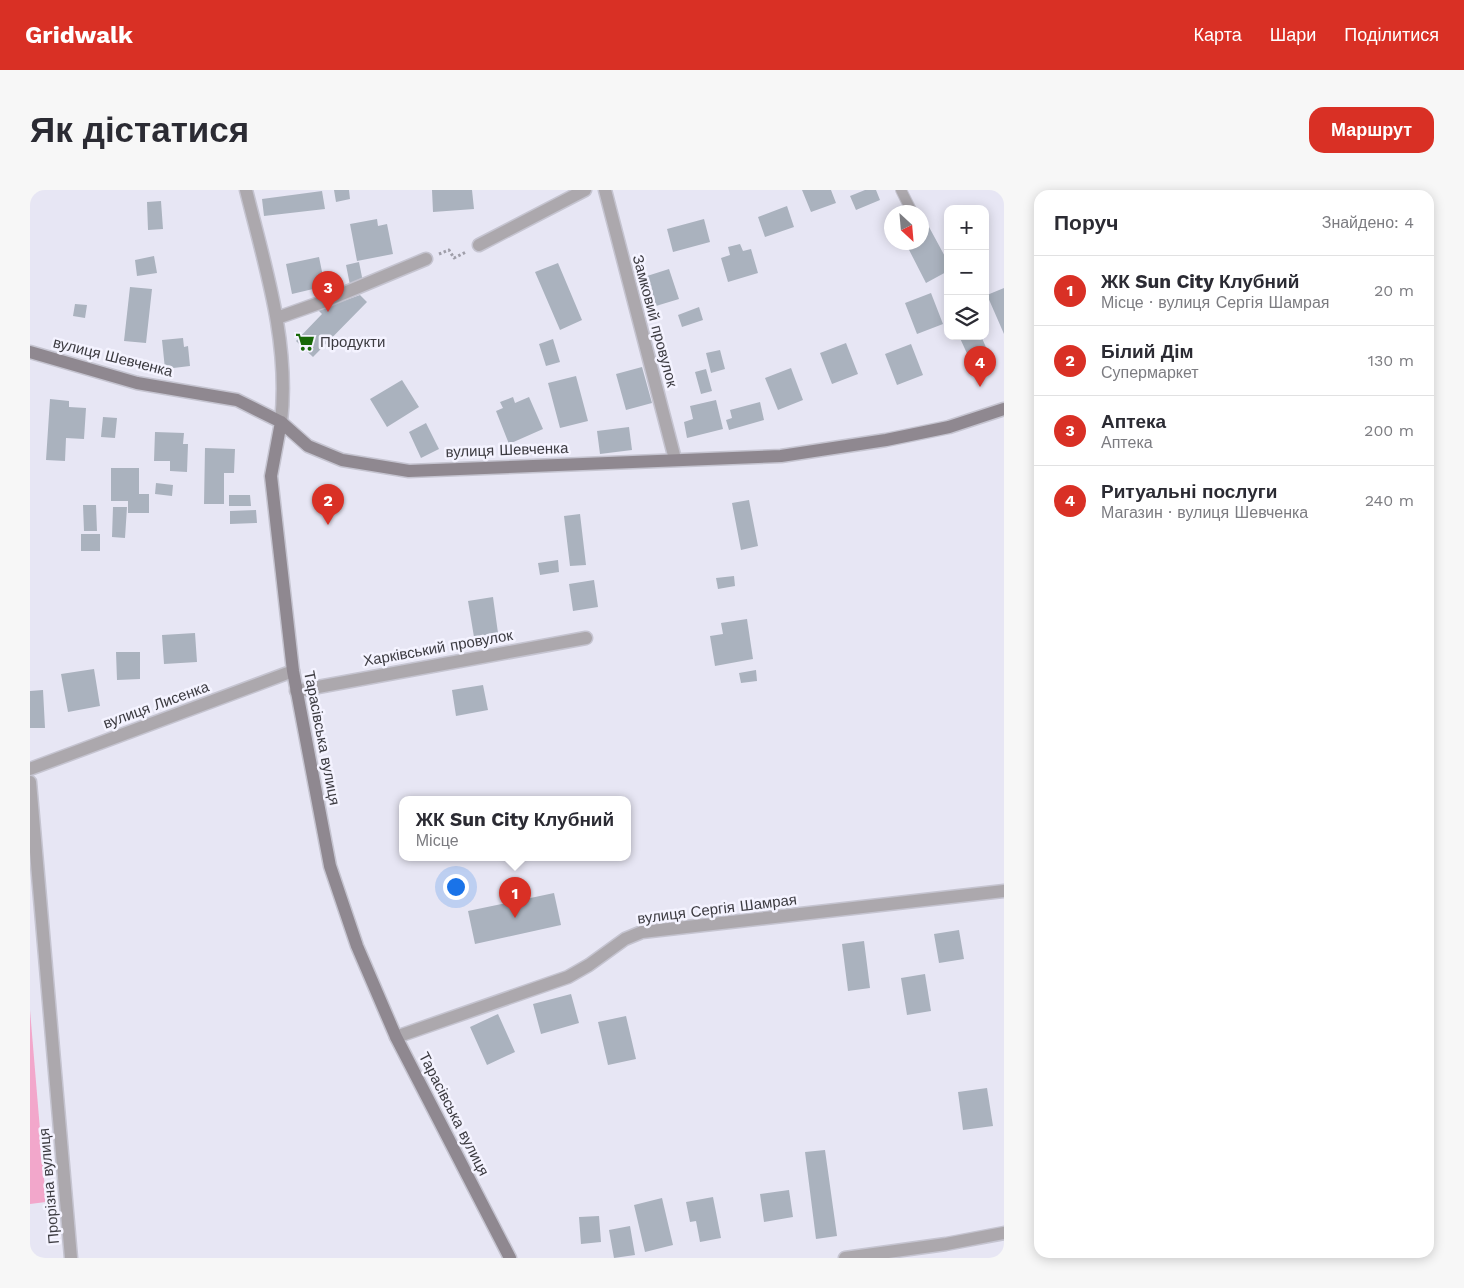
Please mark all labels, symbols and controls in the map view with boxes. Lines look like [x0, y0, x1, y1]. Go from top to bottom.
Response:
text: Gridwalk [25, 21, 133, 49]
text: Карта [1194, 24, 1242, 45]
text: Шари [1270, 24, 1316, 45]
text: Поділитися [1344, 24, 1439, 45]
button: Маршрут [1309, 107, 1434, 153]
text: Як дістатися [30, 109, 249, 151]
north arrow [884, 205, 929, 250]
map controls [944, 205, 989, 340]
button: + [944, 205, 989, 250]
text: Поруч [1054, 210, 1118, 235]
text: Знайдено: 4 [1322, 213, 1414, 232]
button: − [944, 250, 989, 295]
street label: Замковий провулок [629, 253, 681, 389]
text: ЖК Sun City Клубний [1101, 270, 1299, 293]
pin: 3 [312, 271, 344, 312]
text: 1 [1067, 281, 1073, 300]
text: 20 m [1374, 281, 1414, 300]
text: Місце · вулиця Сергія Шамрая [1101, 293, 1330, 312]
button: layers [944, 295, 989, 340]
supermarket icon: Продукти [294, 331, 316, 353]
street label: вулиця Шевченка [51, 333, 175, 381]
place label: Продукти [320, 333, 385, 351]
text: Білий Дім [1101, 340, 1194, 363]
pin: 4 [964, 346, 996, 387]
text: 2 [1065, 351, 1075, 370]
text: 130 m [1368, 351, 1414, 370]
text: Супермаркет [1101, 363, 1199, 382]
text: Аптека [1101, 410, 1166, 433]
text: 3 [1065, 421, 1075, 440]
text: 200 m [1364, 421, 1414, 440]
text: Аптека [1101, 433, 1153, 452]
street label: вулиця Шевченка [445, 439, 569, 461]
text: Ритуальні послуги [1101, 480, 1277, 503]
pin: 2 [312, 484, 344, 525]
text: 4 [1065, 491, 1075, 510]
text: 240 m [1365, 491, 1414, 510]
text: Магазин · вулиця Шевченка [1101, 503, 1308, 522]
street label: Харківський провулок [362, 626, 515, 670]
street label: Тарасівська вулиця [300, 669, 344, 807]
street label: вулиця Лисенка [101, 677, 212, 733]
popup [399, 796, 631, 861]
text: ЖК Sun City Клубний [416, 808, 614, 831]
text: Місце [416, 831, 459, 850]
your location [443, 874, 469, 900]
pin: 1 [499, 877, 531, 918]
street label: вулиця Сергія Шамрая [636, 890, 798, 928]
street label: Тарасівська вулиця [415, 1049, 493, 1179]
street label: Прорізна вулиця [35, 1127, 63, 1245]

